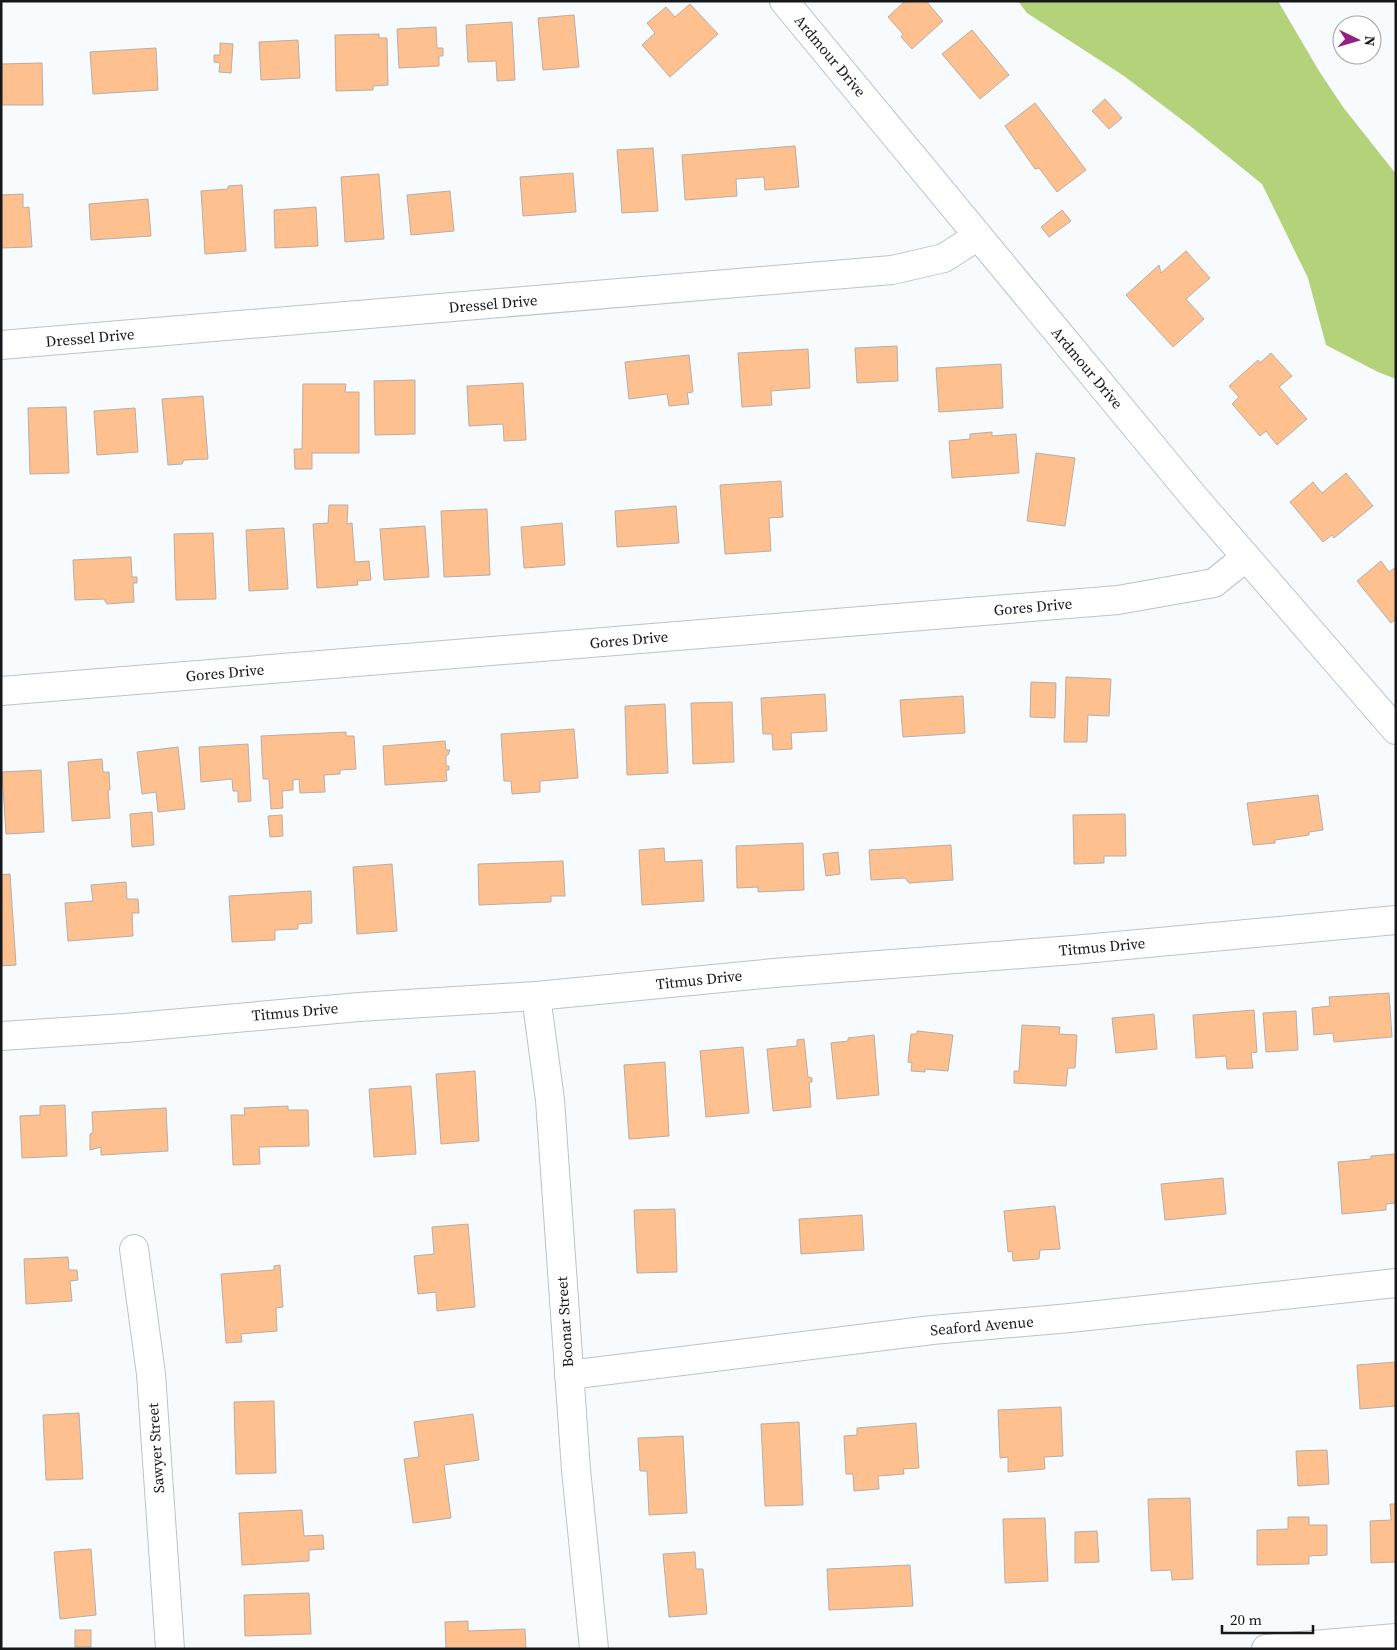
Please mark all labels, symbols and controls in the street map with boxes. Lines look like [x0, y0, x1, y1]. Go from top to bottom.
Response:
street label: Ardmour Drive [790, 10, 871, 101]
north arrow [1332, 15, 1382, 65]
text: N [1360, 35, 1380, 47]
street label: Dressel Drive [448, 289, 539, 318]
street label: Ardmour Drive [1047, 322, 1128, 413]
street label: Dressel Drive [45, 323, 136, 352]
street label: Gores Drive [993, 593, 1073, 620]
street label: Gores Drive [589, 626, 669, 653]
street label: Gores Drive [185, 659, 265, 686]
street label: Titmus Drive [1058, 932, 1146, 961]
street label: Titmus Drive [655, 964, 744, 994]
street label: Titmus Drive [251, 997, 339, 1026]
street label: Boonar Street [551, 1276, 578, 1368]
street label: Seaford Avenue [929, 1310, 1035, 1340]
street label: Sawyer Street [142, 1402, 169, 1494]
scale bar [1222, 1602, 1313, 1634]
text: 20 m [1230, 1609, 1262, 1630]

